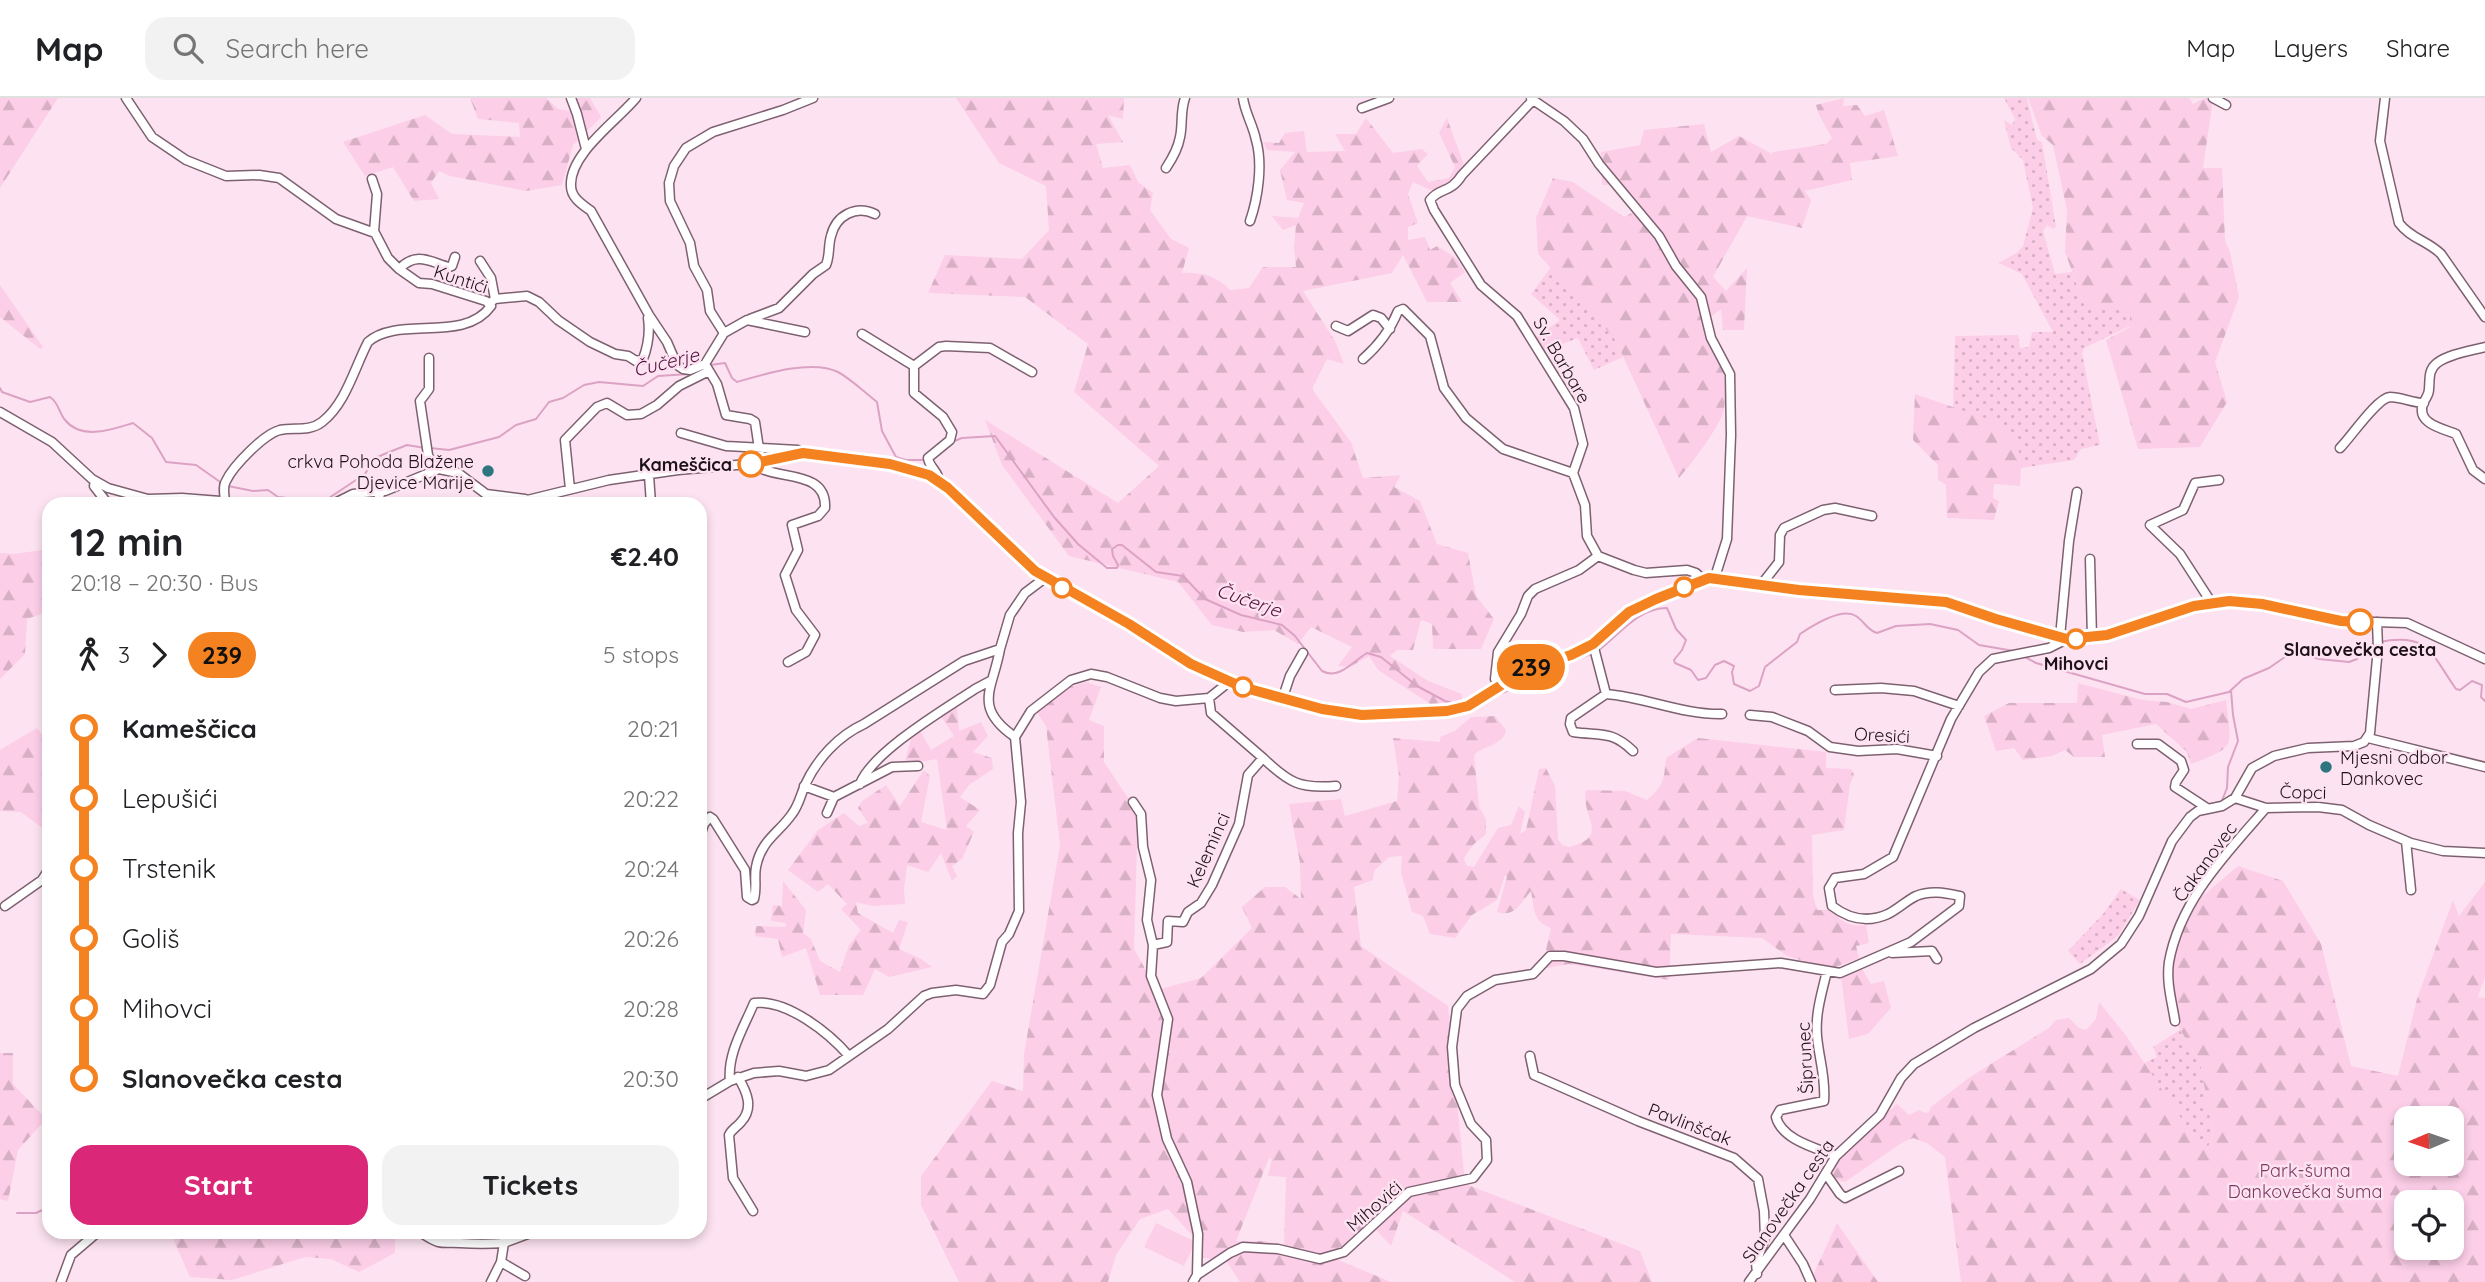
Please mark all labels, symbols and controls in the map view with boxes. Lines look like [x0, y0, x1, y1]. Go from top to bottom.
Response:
search box [145, 17, 635, 80]
text: Map [35, 28, 103, 69]
icon: search [169, 29, 207, 67]
text: Search here [225, 32, 369, 65]
text: Map [2186, 33, 2235, 63]
text: Layers [2273, 33, 2348, 63]
text: Share [2386, 33, 2450, 63]
street label: Kuntići [431, 259, 491, 299]
street label: Sv. Barbare [1528, 313, 1596, 407]
water label: Čučerje [631, 342, 703, 382]
place label: crkva Pohoda Blažene Djevice Marije [287, 450, 474, 494]
marker: Kameščica [738, 451, 764, 477]
place label: Kameščica [639, 453, 732, 476]
marker: crkva Pohoda Blažene Djevice Marije [480, 463, 496, 479]
text: 12 min [70, 518, 184, 566]
text: €2.40 [611, 540, 679, 573]
text: 20:18 – 20:30 · Bus [70, 568, 258, 597]
unlabelled marker [1674, 577, 1694, 597]
unlabelled marker [1052, 578, 1072, 598]
water label: Čučerje [1214, 578, 1286, 623]
marker: Slanovečka cesta [2347, 609, 2373, 635]
marker: Mihovci [2066, 629, 2086, 649]
icon: walk [70, 636, 108, 674]
icon: forward [140, 636, 178, 674]
place label: Slanovečka cesta [2284, 638, 2436, 661]
text: 3 [118, 640, 130, 669]
text: 239 [202, 640, 242, 670]
text: 5 stops [603, 640, 679, 669]
line badge: 239 [1491, 644, 1571, 690]
text: 239 [1511, 652, 1551, 682]
place label: Mihovci [2044, 652, 2108, 675]
unlabelled marker [1233, 677, 1253, 697]
text: Kameščica [122, 712, 257, 745]
text: 20:21 [627, 714, 679, 743]
street label: Oresići [1853, 722, 1911, 748]
place label: Mjesni odbor Dankovec [2340, 746, 2448, 790]
marker: Mjesni odbor Dankovec [2318, 759, 2334, 775]
street label: Čopci [2279, 780, 2327, 804]
text: Lepušići [122, 782, 218, 815]
text: 20:22 [623, 784, 679, 813]
street label: Keleminci [1181, 809, 1235, 891]
street label: Čakanovec [2168, 818, 2242, 906]
text: Trstenik [122, 852, 216, 885]
text: 20:24 [624, 854, 679, 883]
text: Goliš [122, 922, 180, 955]
text: 20:26 [623, 924, 679, 953]
text: Mihovci [122, 992, 212, 1025]
text: 20:28 [623, 994, 679, 1023]
street label: Šiprunec [1792, 1021, 1818, 1095]
text: Slanovečka cesta [122, 1062, 342, 1095]
text: 20:30 [623, 1064, 679, 1093]
street label: Pavlinšćak [1645, 1098, 1735, 1150]
north arrow [2394, 1106, 2464, 1176]
map controls [2394, 1106, 2464, 1260]
street label: Slanovečka cesta [1737, 1135, 1839, 1267]
button: Start [70, 1145, 368, 1225]
button: Tickets [382, 1145, 679, 1225]
park label: Park-šuma Dankovečka šuma [2228, 1159, 2382, 1203]
street label: Mihovići [1341, 1176, 1407, 1236]
button: locate [2394, 1190, 2464, 1260]

